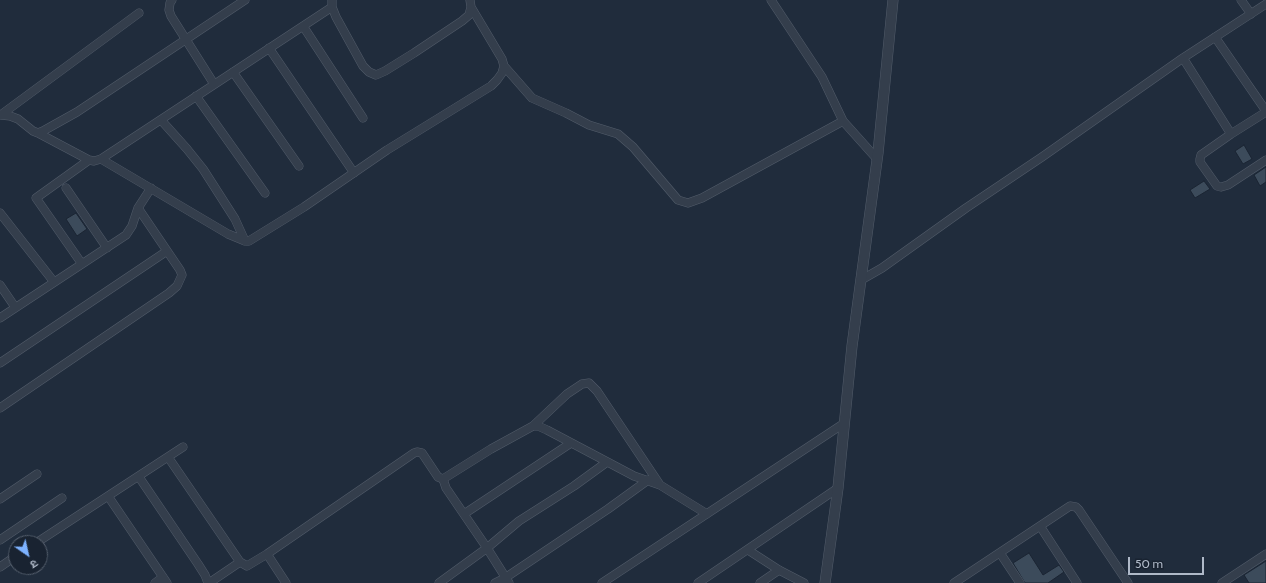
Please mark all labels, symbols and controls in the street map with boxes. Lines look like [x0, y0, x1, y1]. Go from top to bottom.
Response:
north arrow [8, 535, 48, 575]
scale bar [1130, 549, 1206, 575]
text: 50 m [1135, 556, 1163, 571]
text: उ [28, 557, 41, 572]

